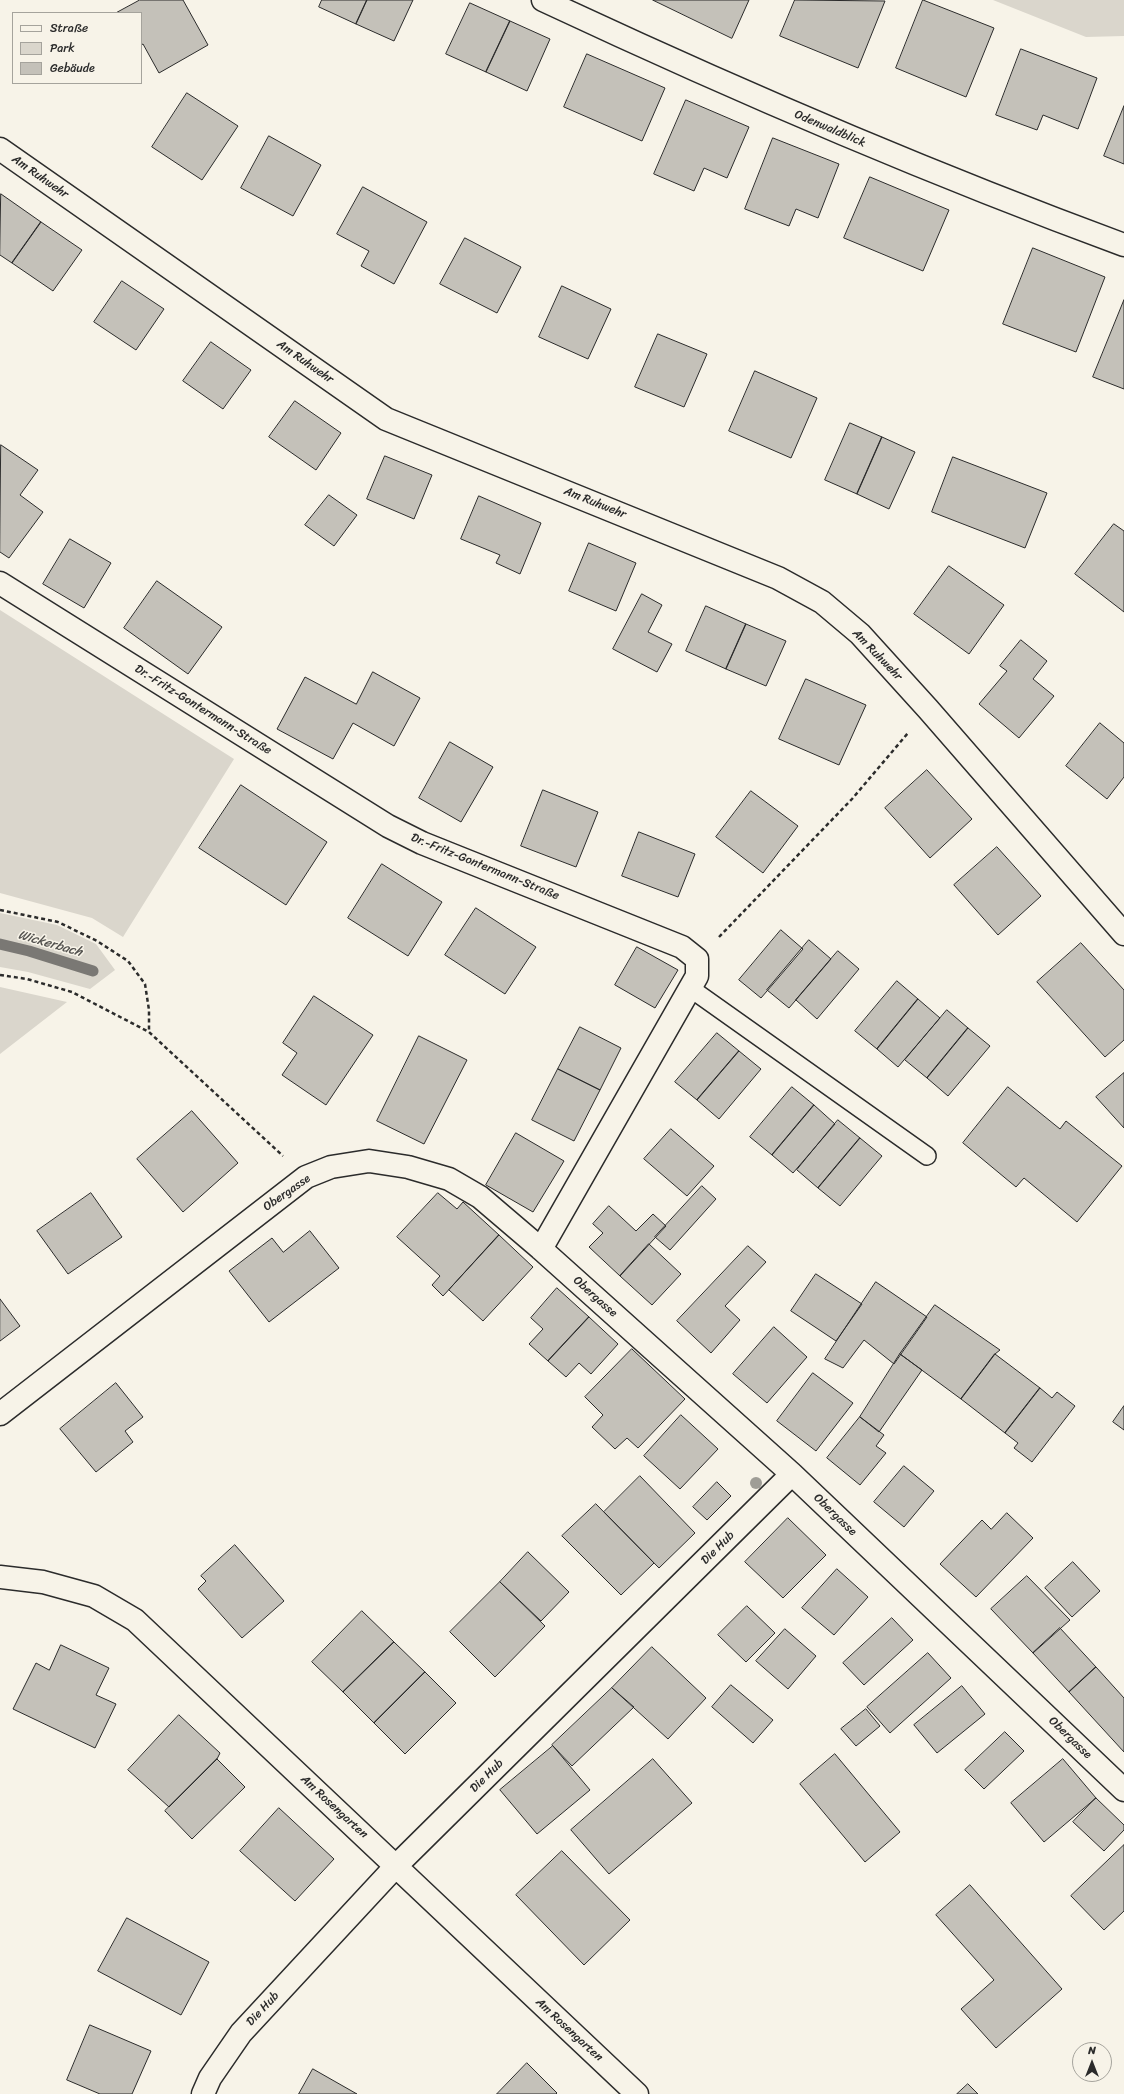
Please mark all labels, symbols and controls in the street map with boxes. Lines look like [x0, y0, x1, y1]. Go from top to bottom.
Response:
legend [12, 12, 142, 84]
text: Straße [50, 17, 88, 39]
text: Park [50, 37, 75, 59]
text: Gebäude [50, 57, 95, 79]
street label: Odenwaldblick [792, 107, 868, 151]
street label: Am Ruhwehr [9, 152, 71, 202]
street label: Am Ruhwehr [274, 337, 336, 387]
street label: Am Ruhwehr [562, 484, 628, 522]
street label: Am Ruhwehr [849, 626, 905, 684]
street label: Dr.-Fritz-Gontermann-Straße [132, 662, 274, 758]
street label: Dr.-Fritz-Gontermann-Straße [409, 831, 561, 903]
water label: Wickerbach [16, 927, 84, 961]
street label: Obergasse [261, 1172, 313, 1214]
street label: Obergasse [570, 1273, 620, 1321]
street label: Obergasse [810, 1491, 860, 1539]
street label: Die Hub [698, 1528, 738, 1568]
street label: Obergasse [1045, 1714, 1095, 1762]
street label: Die Hub [467, 1756, 507, 1796]
street label: Am Rosengarten [297, 1772, 371, 1842]
street label: Die Hub [244, 1989, 282, 2029]
street label: Am Rosengarten [532, 1995, 606, 2065]
text: N [1088, 2041, 1096, 2060]
north arrow [1072, 2042, 1112, 2082]

